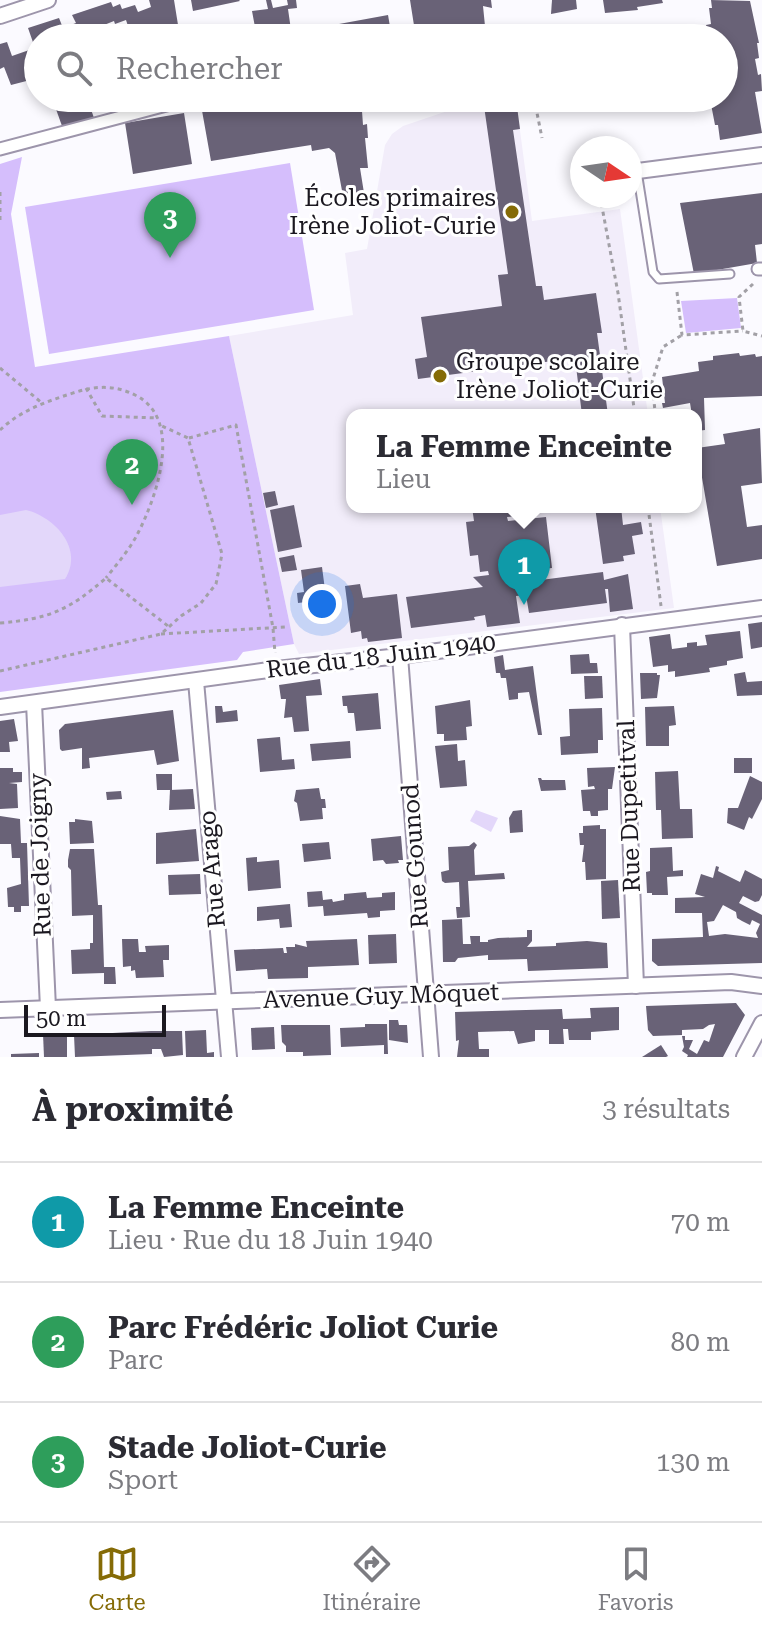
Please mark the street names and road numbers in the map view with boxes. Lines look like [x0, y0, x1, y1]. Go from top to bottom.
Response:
street label: Rue du 18 Juin 1940 [265, 628, 497, 684]
street label: Rue Dupetitval [612, 719, 646, 893]
street label: Rue de Joigny [23, 772, 57, 937]
street label: Rue Gounod [396, 783, 434, 929]
street label: Rue Arago [193, 809, 231, 929]
street label: Avenue Guy Môquet [262, 978, 500, 1014]

